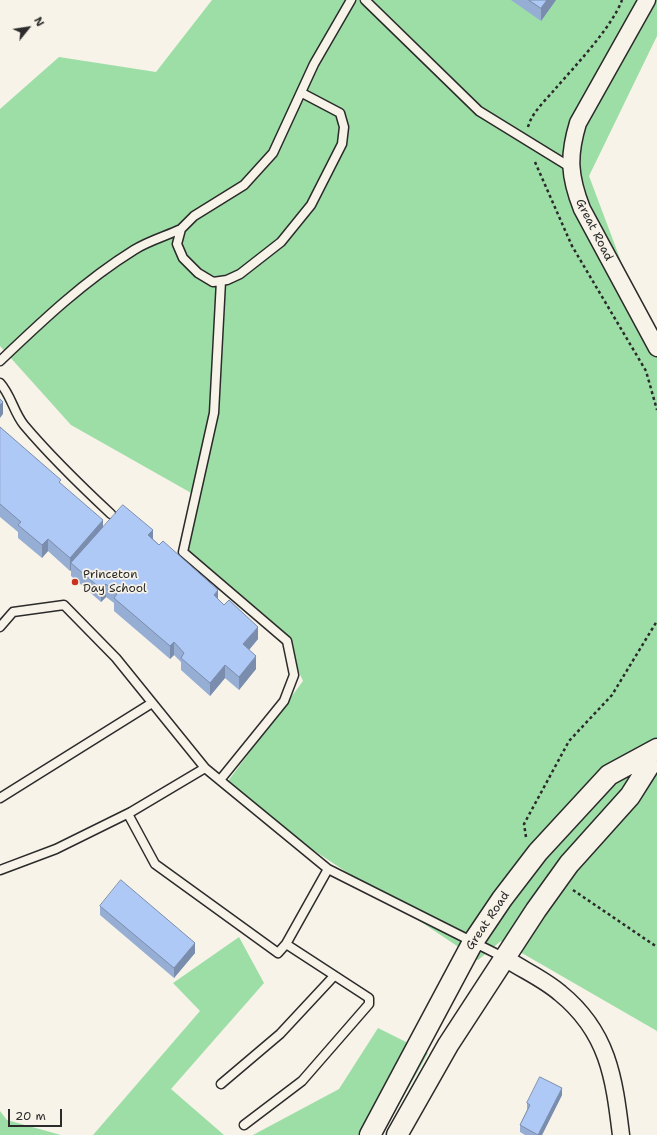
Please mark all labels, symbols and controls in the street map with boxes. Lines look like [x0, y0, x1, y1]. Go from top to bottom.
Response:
north arrow [8, 8, 48, 48]
text: N [30, 14, 48, 29]
street label: Great Road [572, 197, 616, 263]
place label: Princeton Day School [83, 568, 147, 596]
marker: Princeton Day School [70, 577, 80, 587]
street label: Great Road [463, 889, 513, 953]
scale bar [10, 1101, 64, 1127]
text: 20 m [15, 1108, 46, 1124]

